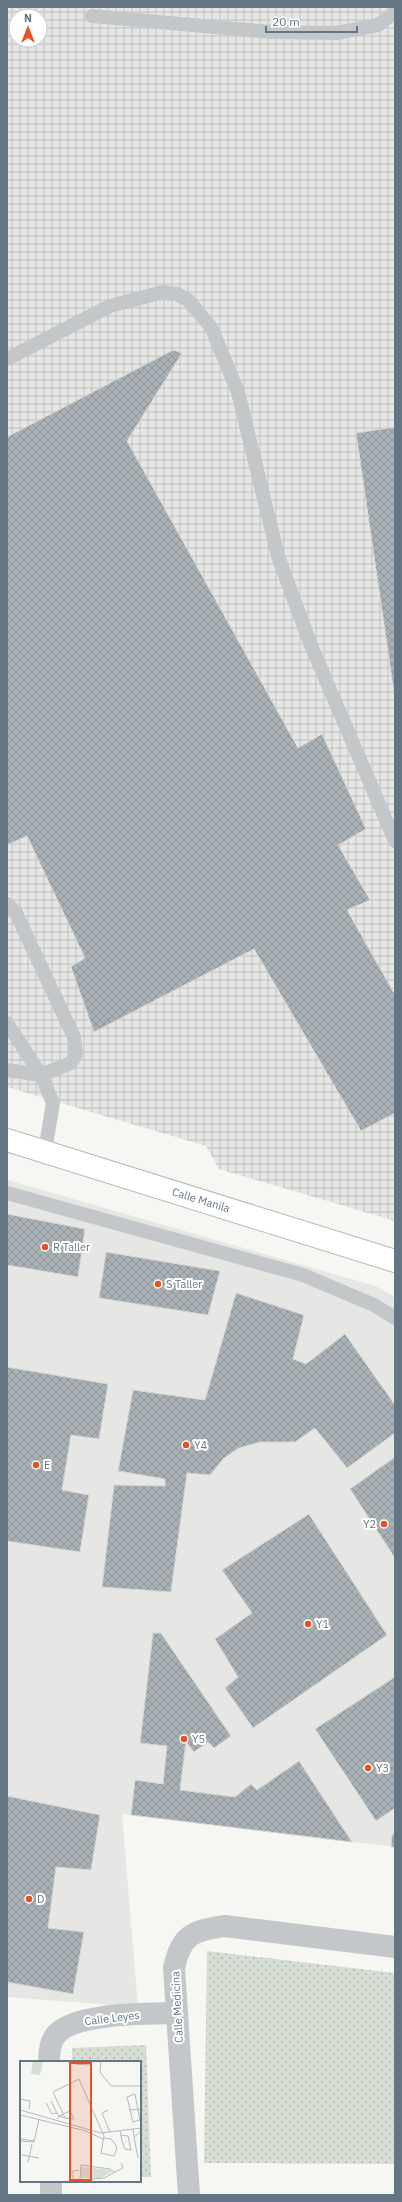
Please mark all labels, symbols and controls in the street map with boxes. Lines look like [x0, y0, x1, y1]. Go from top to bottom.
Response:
north arrow [8, 8, 48, 48]
scale bar [266, 8, 357, 34]
text: N [24, 11, 32, 25]
text: 20 m [272, 14, 300, 29]
street label: Calle Manila [170, 1185, 232, 1215]
place label: R Taller [53, 1240, 90, 1254]
marker: R Taller [40, 1242, 50, 1252]
place label: S Taller [166, 1277, 202, 1291]
marker: S Taller [153, 1279, 163, 1289]
place label: Y4 [194, 1438, 208, 1452]
marker: Y4 [181, 1440, 191, 1450]
place label: E [44, 1458, 50, 1472]
marker: E [31, 1460, 41, 1470]
place label: Y2 [363, 1517, 376, 1531]
marker: Y2 [379, 1519, 389, 1529]
place label: Y1 [316, 1617, 330, 1631]
marker: Y1 [303, 1619, 313, 1629]
place label: Y5 [192, 1732, 205, 1746]
marker: Y5 [179, 1734, 189, 1744]
place label: Y3 [376, 1761, 389, 1775]
marker: Y3 [363, 1763, 373, 1773]
place label: D [37, 1892, 44, 1906]
marker: D [24, 1894, 34, 1904]
street label: Calle Medicina [168, 1971, 186, 2043]
street label: Calle Leyes [84, 2008, 140, 2028]
inset map [20, 2061, 141, 2182]

